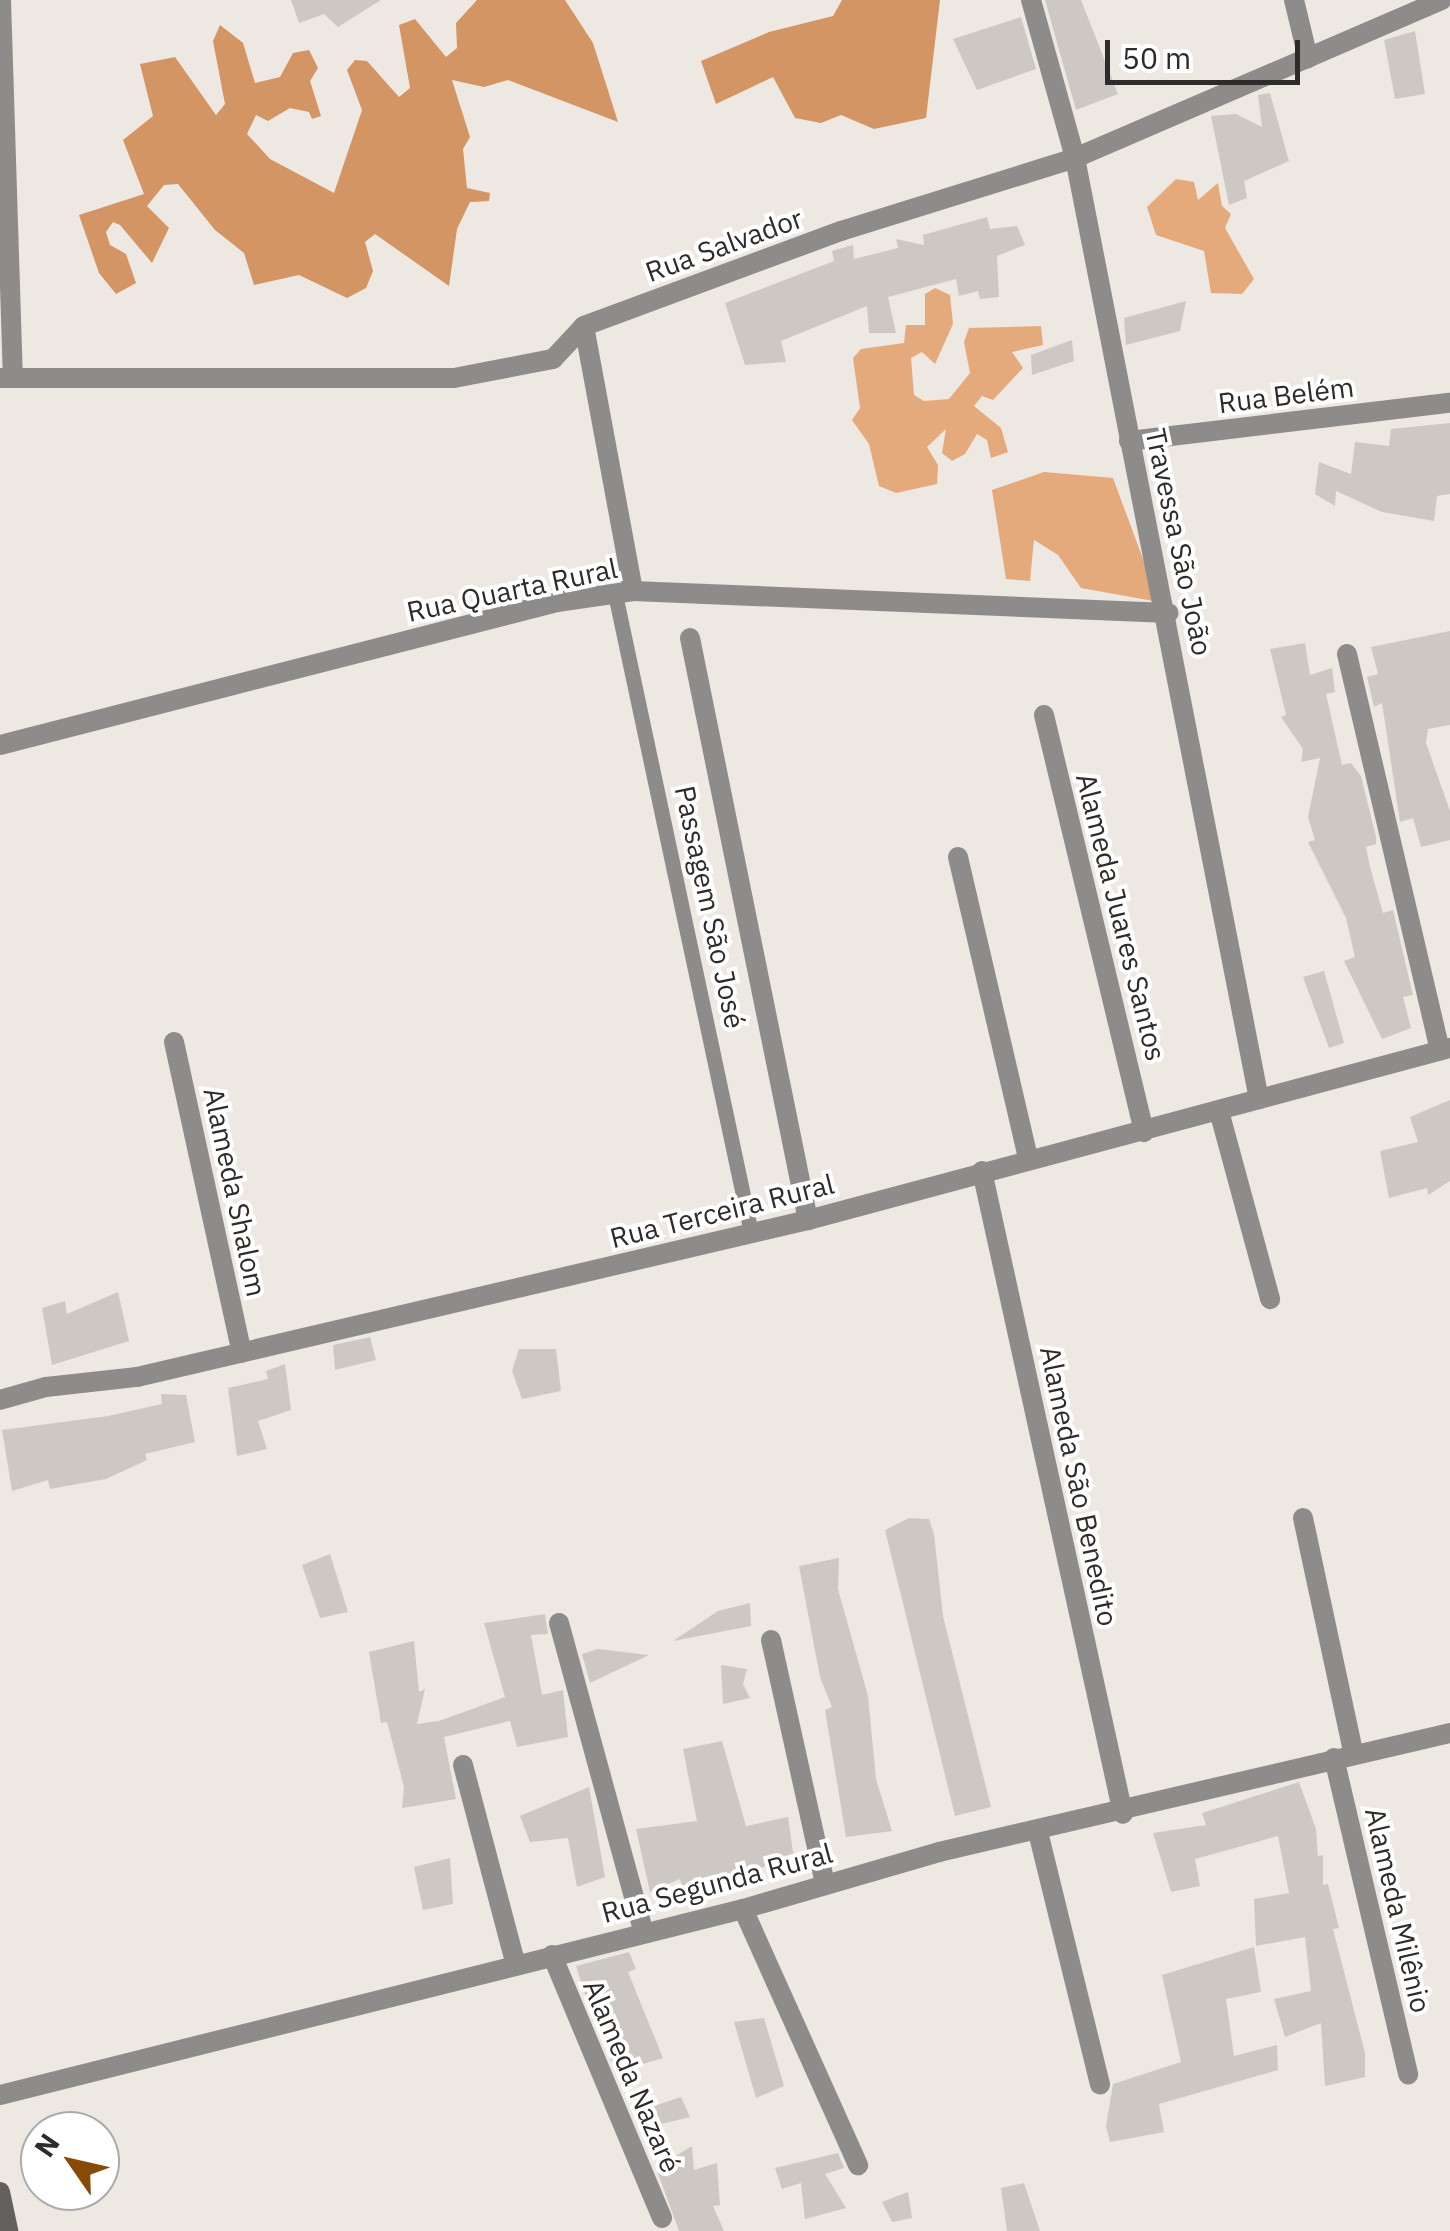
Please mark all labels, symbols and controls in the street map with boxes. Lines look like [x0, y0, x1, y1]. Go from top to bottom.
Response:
scale bar [1110, 20, 1305, 82]
text: 50 m [1122, 38, 1191, 77]
street label: Rua Salvador [641, 201, 807, 289]
street label: Rua Belém [1216, 370, 1356, 420]
street label: Travessa São João [1139, 425, 1219, 659]
street label: Rua Quarta Rural [404, 551, 620, 629]
street label: Alameda Juares Santos [1069, 770, 1173, 1064]
street label: Passagem São José [668, 783, 752, 1031]
street label: Alameda Shalom [196, 1084, 274, 1300]
street label: Rua Terceira Rural [607, 1167, 837, 1255]
street label: Alameda São Benedito [1033, 1343, 1125, 1629]
street label: Alameda Milênio [1358, 1804, 1438, 2016]
street label: Rua Segunda Rural [598, 1836, 836, 1930]
street label: Alameda Nazaré [576, 1974, 688, 2178]
north arrow [20, 2111, 120, 2211]
text: N [25, 2126, 67, 2164]

